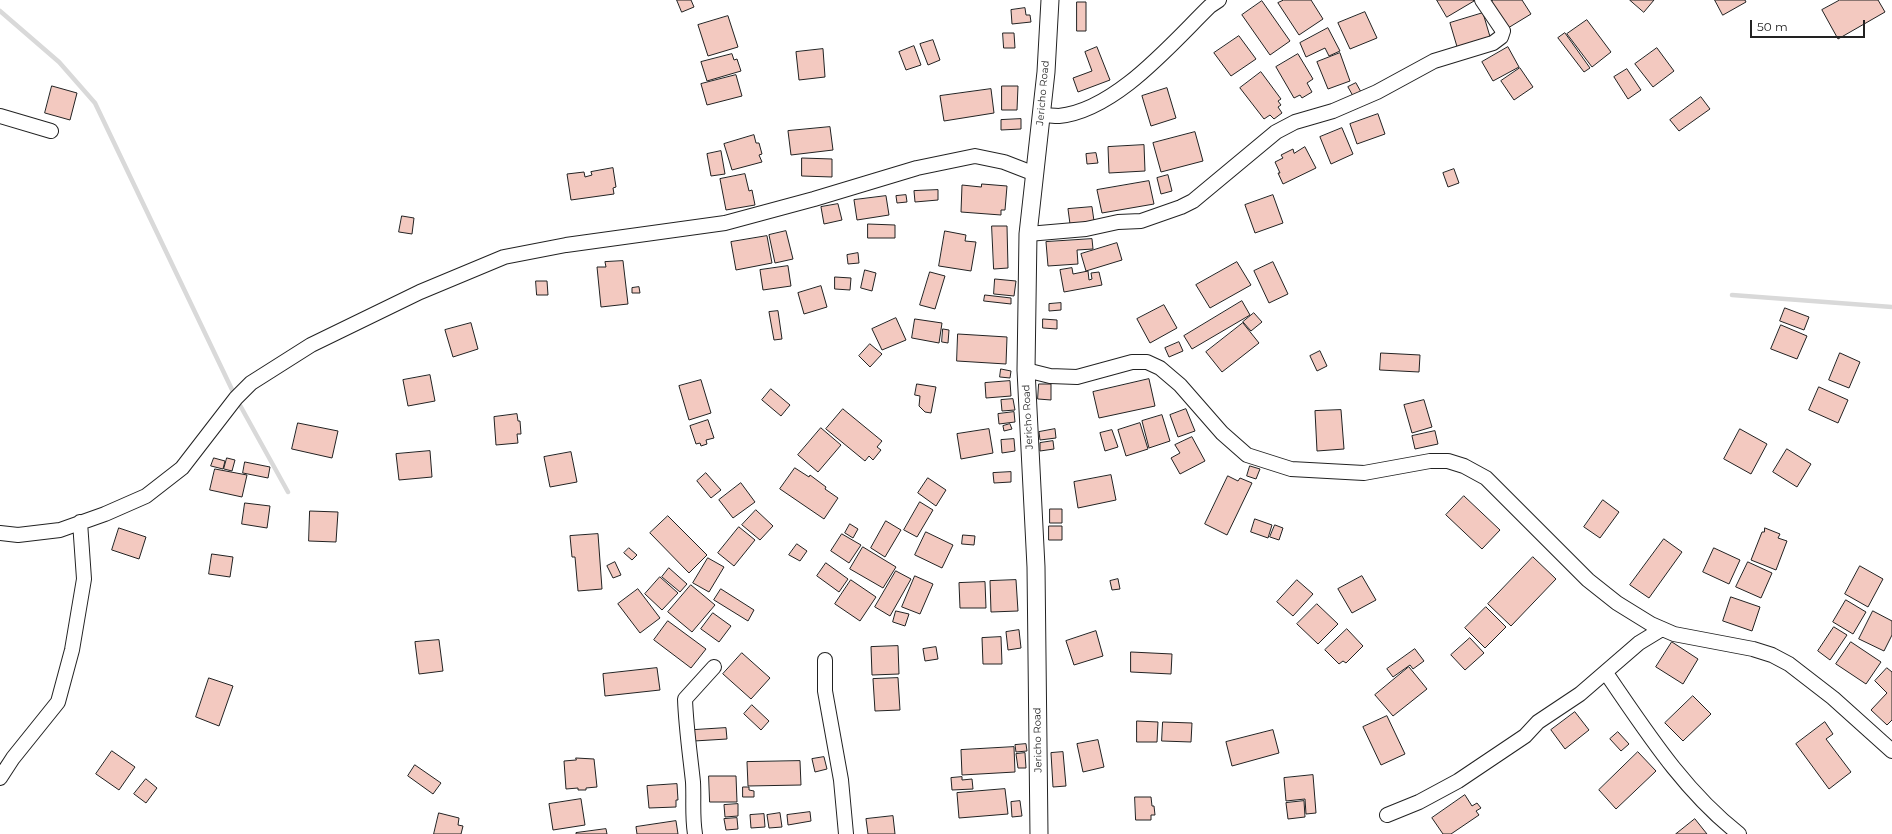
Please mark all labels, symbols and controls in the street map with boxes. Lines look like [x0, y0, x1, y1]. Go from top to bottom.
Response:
scale bar [1752, 12, 1867, 38]
text: 50 m [1757, 19, 1788, 34]
street label: Jericho Road [1034, 60, 1052, 126]
street label: Jericho Road [1020, 384, 1036, 450]
street label: Jericho Road [1031, 707, 1045, 773]

